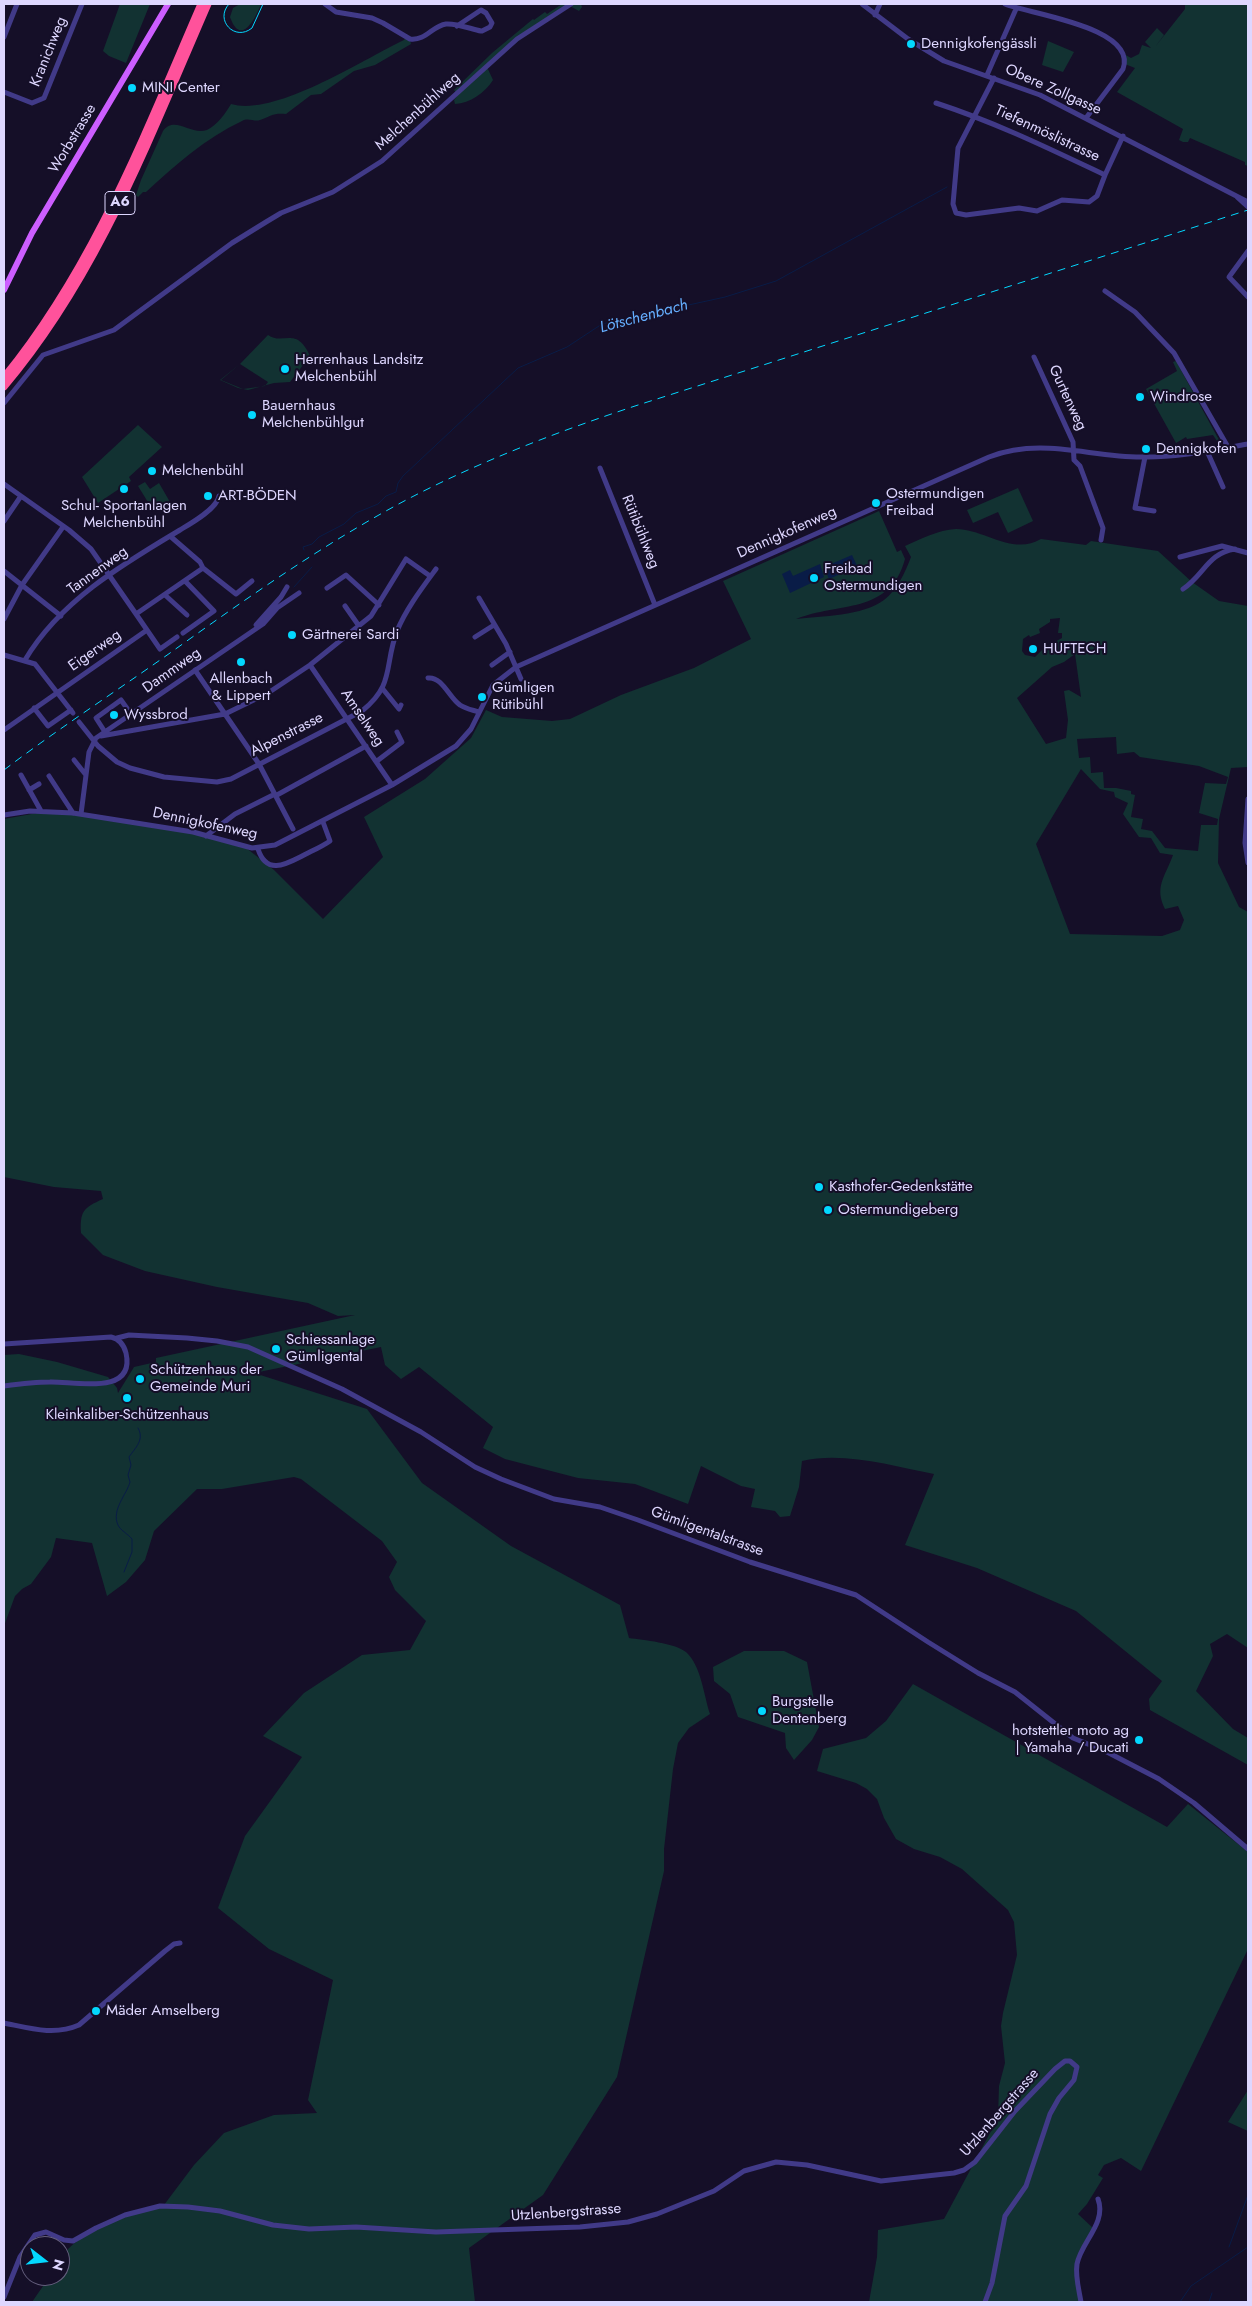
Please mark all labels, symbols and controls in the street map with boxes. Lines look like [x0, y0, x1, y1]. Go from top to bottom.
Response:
street label: Kranichweg [27, 14, 71, 90]
place label: Dennigkofengässli [921, 35, 1037, 53]
marker: Dennigkofengässli [905, 38, 917, 50]
street label: Obere Zollgasse [1002, 61, 1104, 119]
street label: Melchenbühlweg [372, 69, 464, 155]
place label: MINI Center [142, 79, 220, 97]
marker: MINI Center [126, 82, 138, 94]
street label: Worbstrasse [45, 101, 101, 177]
street label: Tiefenmöslistrasse [992, 102, 1102, 166]
road number: A6 [105, 192, 135, 214]
water label: Lötschenbach [598, 296, 690, 338]
place label: Herrenhaus Landsitz Melchenbühl [295, 351, 423, 386]
street label: Gurtenweg [1044, 362, 1090, 434]
marker: Herrenhaus Landsitz Melchenbühl [279, 363, 291, 375]
place label: Windrose [1150, 388, 1212, 406]
marker: Windrose [1134, 391, 1146, 403]
place label: Bauernhaus Melchenbühlgut [262, 397, 364, 432]
marker: Bauernhaus Melchenbühlgut [246, 409, 258, 421]
place label: Dennigkofen [1156, 440, 1237, 458]
marker: Dennigkofen [1140, 443, 1152, 455]
place label: Melchenbühl [162, 462, 244, 480]
marker: Melchenbühl [146, 465, 158, 477]
marker: Schul- Sportanlagen Melchenbühl [118, 483, 130, 495]
place label: Ostermundigen Freibad [886, 485, 984, 520]
place label: ART-BÖDEN [218, 487, 297, 505]
marker: ART-BÖDEN [202, 490, 214, 502]
street label: Rütibühlweg [617, 493, 663, 571]
place label: Schul- Sportanlagen Melchenbühl [61, 497, 187, 532]
marker: Ostermundigen Freibad [870, 497, 882, 509]
street label: Dennigkofenweg [735, 503, 839, 563]
street label: Tannenweg [64, 543, 132, 599]
place label: Freibad Ostermundigen [824, 560, 922, 595]
marker: Freibad Ostermundigen [808, 572, 820, 584]
street label: Eigerweg [65, 626, 125, 676]
place label: Gärtnerei Sardi [302, 626, 399, 644]
marker: Gärtnerei Sardi [286, 629, 298, 641]
place label: HUFTECH [1043, 640, 1106, 658]
marker: HUFTECH [1027, 643, 1039, 655]
street label: Dammweg [139, 644, 205, 698]
marker: Allenbach & Lippert [235, 656, 247, 668]
place label: Allenbach & Lippert [209, 670, 273, 705]
place label: Gümligen Rütibühl [492, 679, 555, 714]
street label: Amselweg [336, 686, 388, 750]
marker: Gümligen Rütibühl [476, 691, 488, 703]
place label: Wyssbrod [124, 706, 188, 724]
marker: Wyssbrod [108, 709, 120, 721]
street label: Alpenstrasse [248, 709, 326, 761]
street label: Dennigkofenweg [151, 804, 259, 844]
place label: Kasthofer-Gedenkstätte [829, 1178, 973, 1196]
marker: Kasthofer-Gedenkstätte [813, 1181, 825, 1193]
place label: Ostermundigeberg [838, 1201, 958, 1219]
marker: Ostermundigeberg [822, 1204, 834, 1216]
place label: Schiessanlage Gümligental [286, 1331, 375, 1366]
marker: Schiessanlage Gümligental [270, 1343, 282, 1355]
place label: Schützenhaus der Gemeinde Muri [150, 1361, 262, 1396]
marker: Schützenhaus der Gemeinde Muri [134, 1373, 146, 1385]
marker: Kleinkaliber-Schützenhaus [121, 1392, 133, 1404]
place label: Kleinkaliber-Schützenhaus [45, 1406, 209, 1424]
street label: Gümligentalstrasse [648, 1503, 766, 1561]
place label: Burgstelle Dentenberg [772, 1693, 847, 1728]
marker: Burgstelle Dentenberg [756, 1705, 768, 1717]
place label: hotstettler moto ag | Yamaha / Ducati [1012, 1722, 1129, 1757]
marker: hotstettler moto ag | Yamaha / Ducati [1133, 1734, 1145, 1746]
place label: Mäder Amselberg [106, 2002, 220, 2020]
marker: Mäder Amselberg [90, 2005, 102, 2017]
street label: Utzlenbergstrasse [957, 2065, 1043, 2161]
street label: Utzlenbergstrasse [510, 2200, 622, 2226]
north arrow [20, 2236, 70, 2286]
text: N [47, 2257, 70, 2273]

